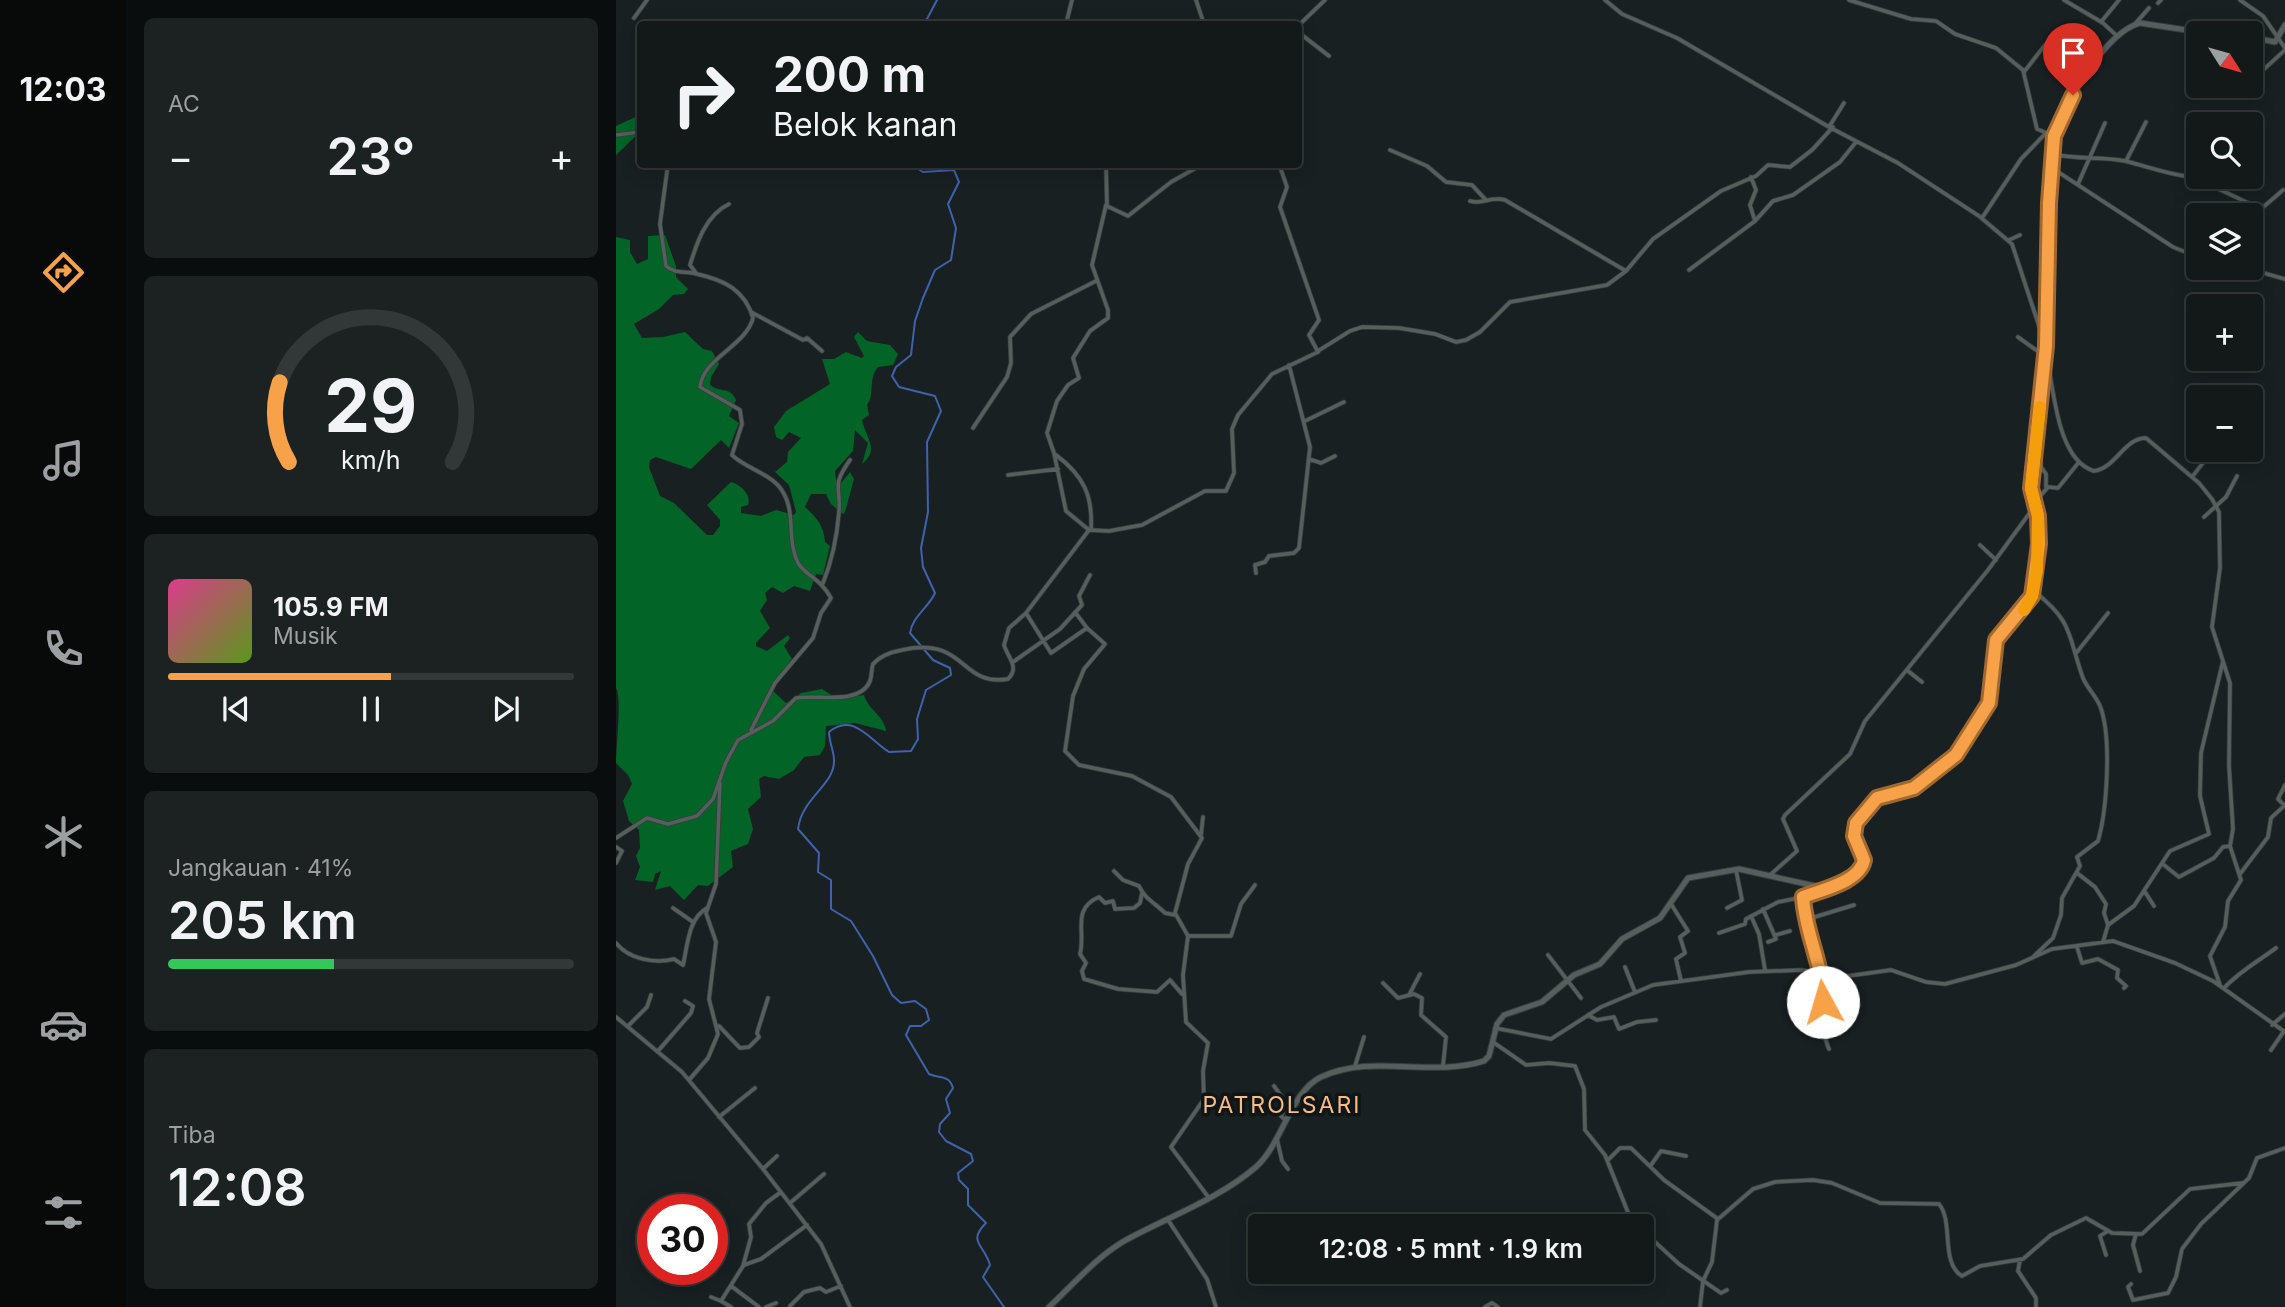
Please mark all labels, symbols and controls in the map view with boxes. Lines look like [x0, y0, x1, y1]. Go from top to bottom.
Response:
north arrow [2186, 21, 2263, 98]
map controls [2186, 21, 2263, 462]
pin [2043, 23, 2103, 95]
icon: arrive [2054, 34, 2092, 72]
text: 200 m [773, 45, 926, 104]
icon: right [658, 49, 749, 140]
text: 12:03 [20, 70, 106, 109]
text: AC [168, 90, 200, 118]
text: Belok kanan [773, 105, 957, 144]
button: search [2186, 112, 2263, 189]
text: 23° [327, 125, 415, 188]
text: − [168, 134, 193, 180]
text: + [549, 134, 574, 180]
button: layers [2186, 203, 2263, 280]
icon: directions [39, 248, 88, 297]
button: + [2186, 294, 2263, 371]
text: 29 [324, 361, 418, 450]
button: − [2186, 385, 2263, 462]
icon: music [39, 436, 88, 485]
text: km/h [341, 444, 401, 474]
text: 105.9 FM [273, 591, 389, 622]
text: Musik [273, 622, 338, 650]
icon: phone [39, 624, 88, 673]
icon: previous [217, 690, 255, 728]
icon: pause [352, 690, 390, 728]
icon: next [487, 690, 525, 728]
icon: climate [39, 812, 88, 861]
text: Jangkauan · 41% [168, 854, 353, 882]
text: 205 km [168, 889, 357, 952]
position arrow [1786, 965, 1860, 1039]
icon: car [39, 1000, 88, 1049]
district label: PATROLSARI [1203, 1091, 1361, 1119]
text: Tiba [168, 1121, 216, 1149]
text: 12:08 [168, 1156, 307, 1219]
icon: filters [39, 1188, 88, 1237]
speed limit sign: 30 [637, 1194, 728, 1285]
text: 12:08 · 5 mnt · 1.9 km [1319, 1233, 1583, 1264]

